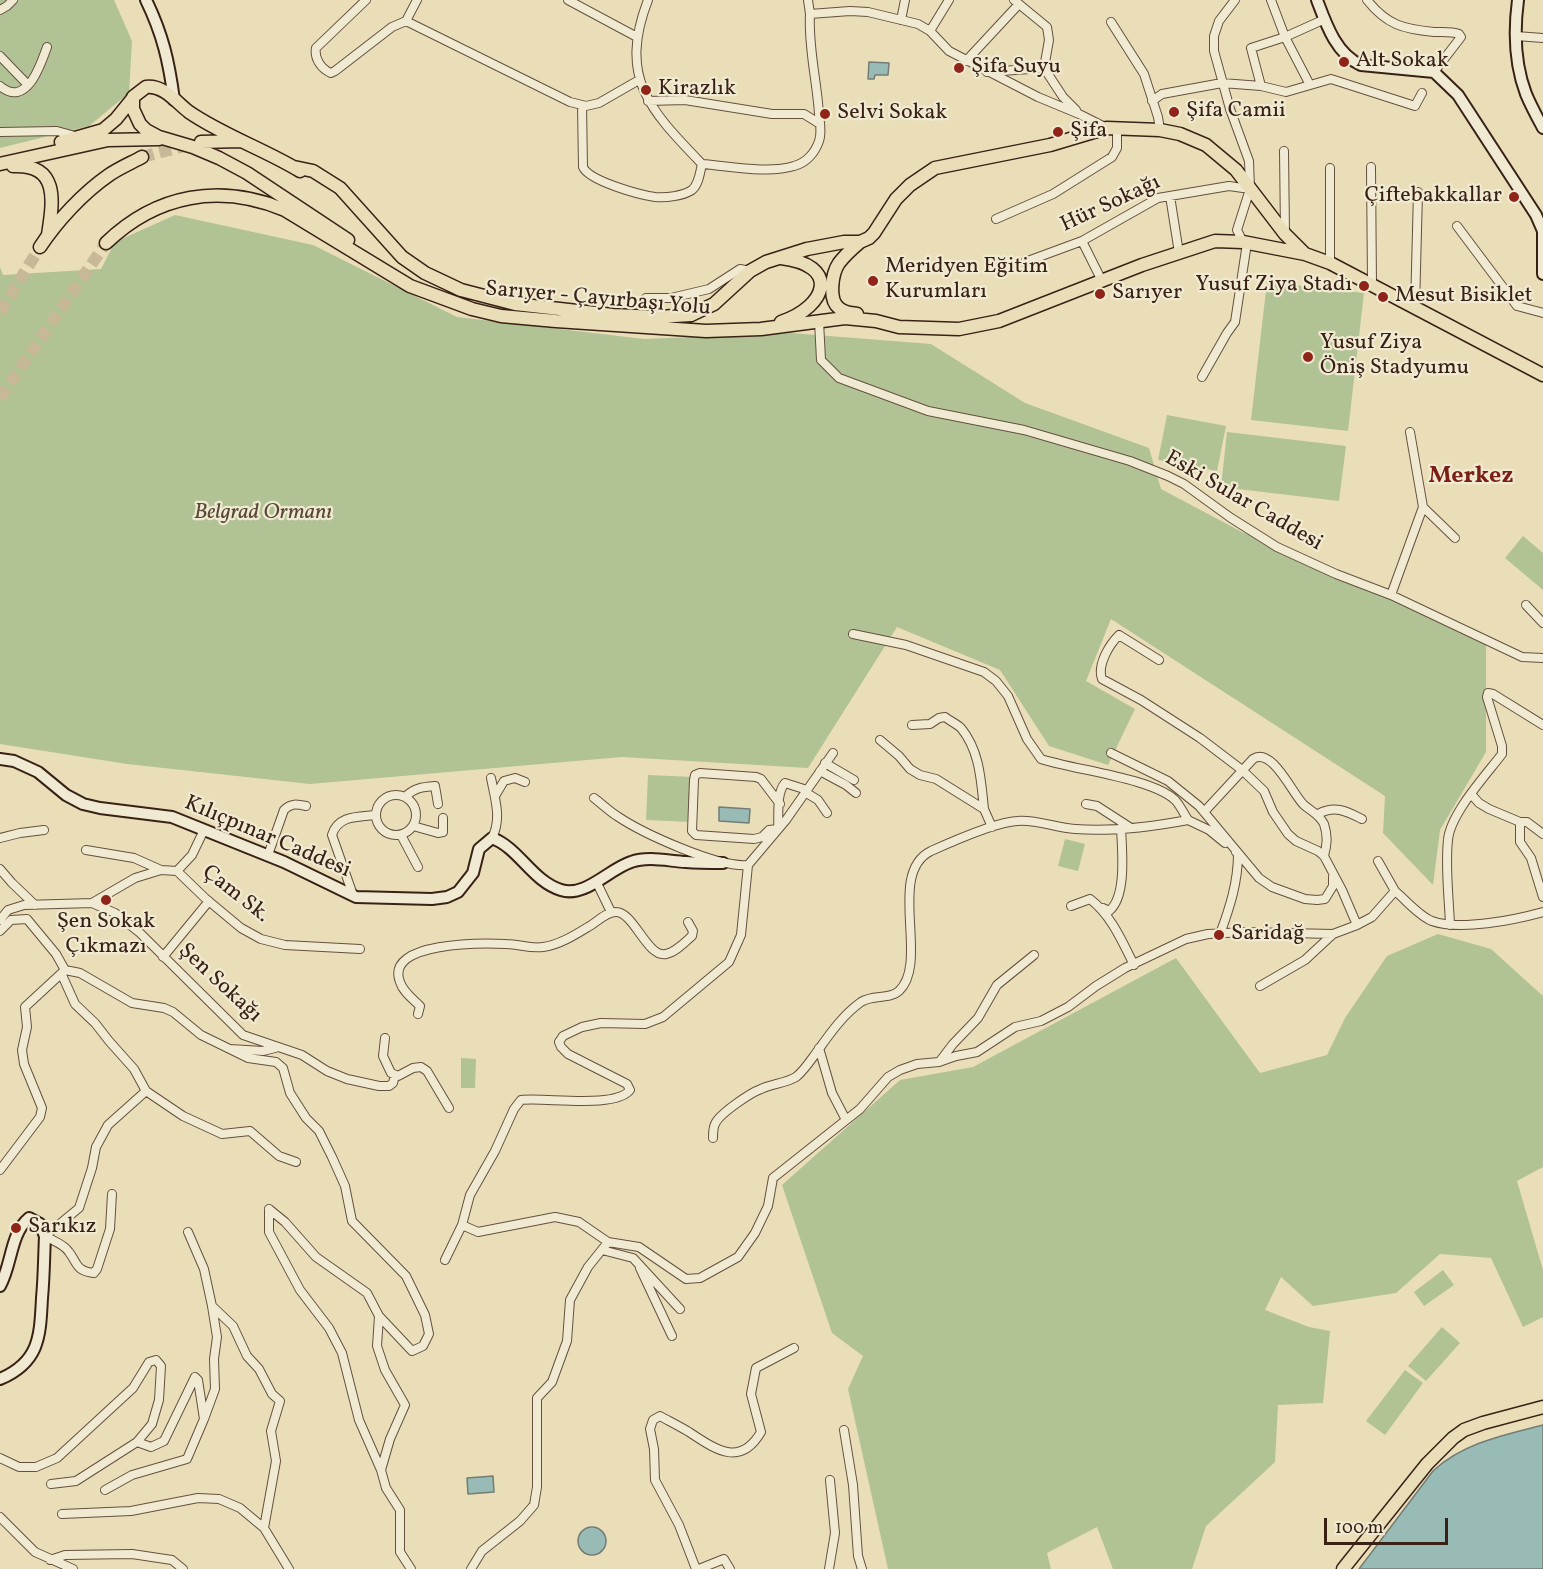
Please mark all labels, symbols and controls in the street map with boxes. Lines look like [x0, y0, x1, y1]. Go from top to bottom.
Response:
place label: Alt Sokak [1356, 49, 1449, 75]
place label: Şifa Suyu [971, 55, 1061, 81]
marker: Alt Sokak [1337, 55, 1351, 69]
marker: Şifa Suyu [952, 61, 966, 75]
place label: Kirazlık [658, 77, 736, 103]
marker: Kirazlık [639, 83, 653, 97]
place label: Şifa Camii [1186, 99, 1286, 125]
place label: Selvi Sokak [837, 101, 947, 127]
marker: Şifa Camii [1167, 105, 1181, 119]
marker: Selvi Sokak [818, 107, 832, 121]
place label: Şifa [1070, 119, 1107, 145]
marker: Şifa [1051, 125, 1065, 139]
street label: Hür Sokağı [1057, 170, 1165, 240]
place label: Çiftebakkallar [1364, 184, 1502, 210]
marker: Çiftebakkallar [1507, 190, 1521, 204]
place label: Meridyen Eğitim Kurumları [885, 255, 1048, 306]
place label: Yusuf Ziya Stadı [1195, 273, 1352, 299]
marker: Meridyen Eğitim Kurumları [866, 274, 880, 288]
street label: Sarıyer - Çayırbaşı Yolu [484, 277, 712, 323]
marker: Yusuf Ziya Stadı [1357, 279, 1371, 293]
place label: Sarıyer [1112, 281, 1182, 307]
place label: Mesut Bisiklet [1395, 284, 1532, 310]
marker: Sarıyer [1093, 287, 1107, 301]
marker: Mesut Bisiklet [1376, 290, 1390, 304]
place label: Yusuf Ziya Öniş Stadyumu [1320, 331, 1469, 382]
marker: Yusuf Ziya Öniş Stadyumu [1301, 350, 1315, 364]
street label: Eski Sular Caddesi [1159, 446, 1327, 558]
district label: Merkez [1428, 464, 1514, 492]
park label: Belgrad Ormanı [194, 501, 332, 527]
street label: Kılıçpınar Caddesi [180, 791, 354, 885]
street label: Çam Sk. [196, 860, 274, 930]
marker: Şen Sokak Çıkmazı [99, 893, 113, 907]
place label: Şen Sokak Çıkmazı [57, 910, 155, 962]
place label: Saridağ [1231, 922, 1305, 948]
marker: Saridağ [1212, 928, 1226, 942]
street label: Şen Sokağı [172, 939, 266, 1029]
place label: Sarıkız [28, 1215, 97, 1241]
marker: Sarıkız [9, 1221, 23, 1235]
scale bar [1327, 1506, 1452, 1544]
text: 100 m [1335, 1516, 1384, 1541]

